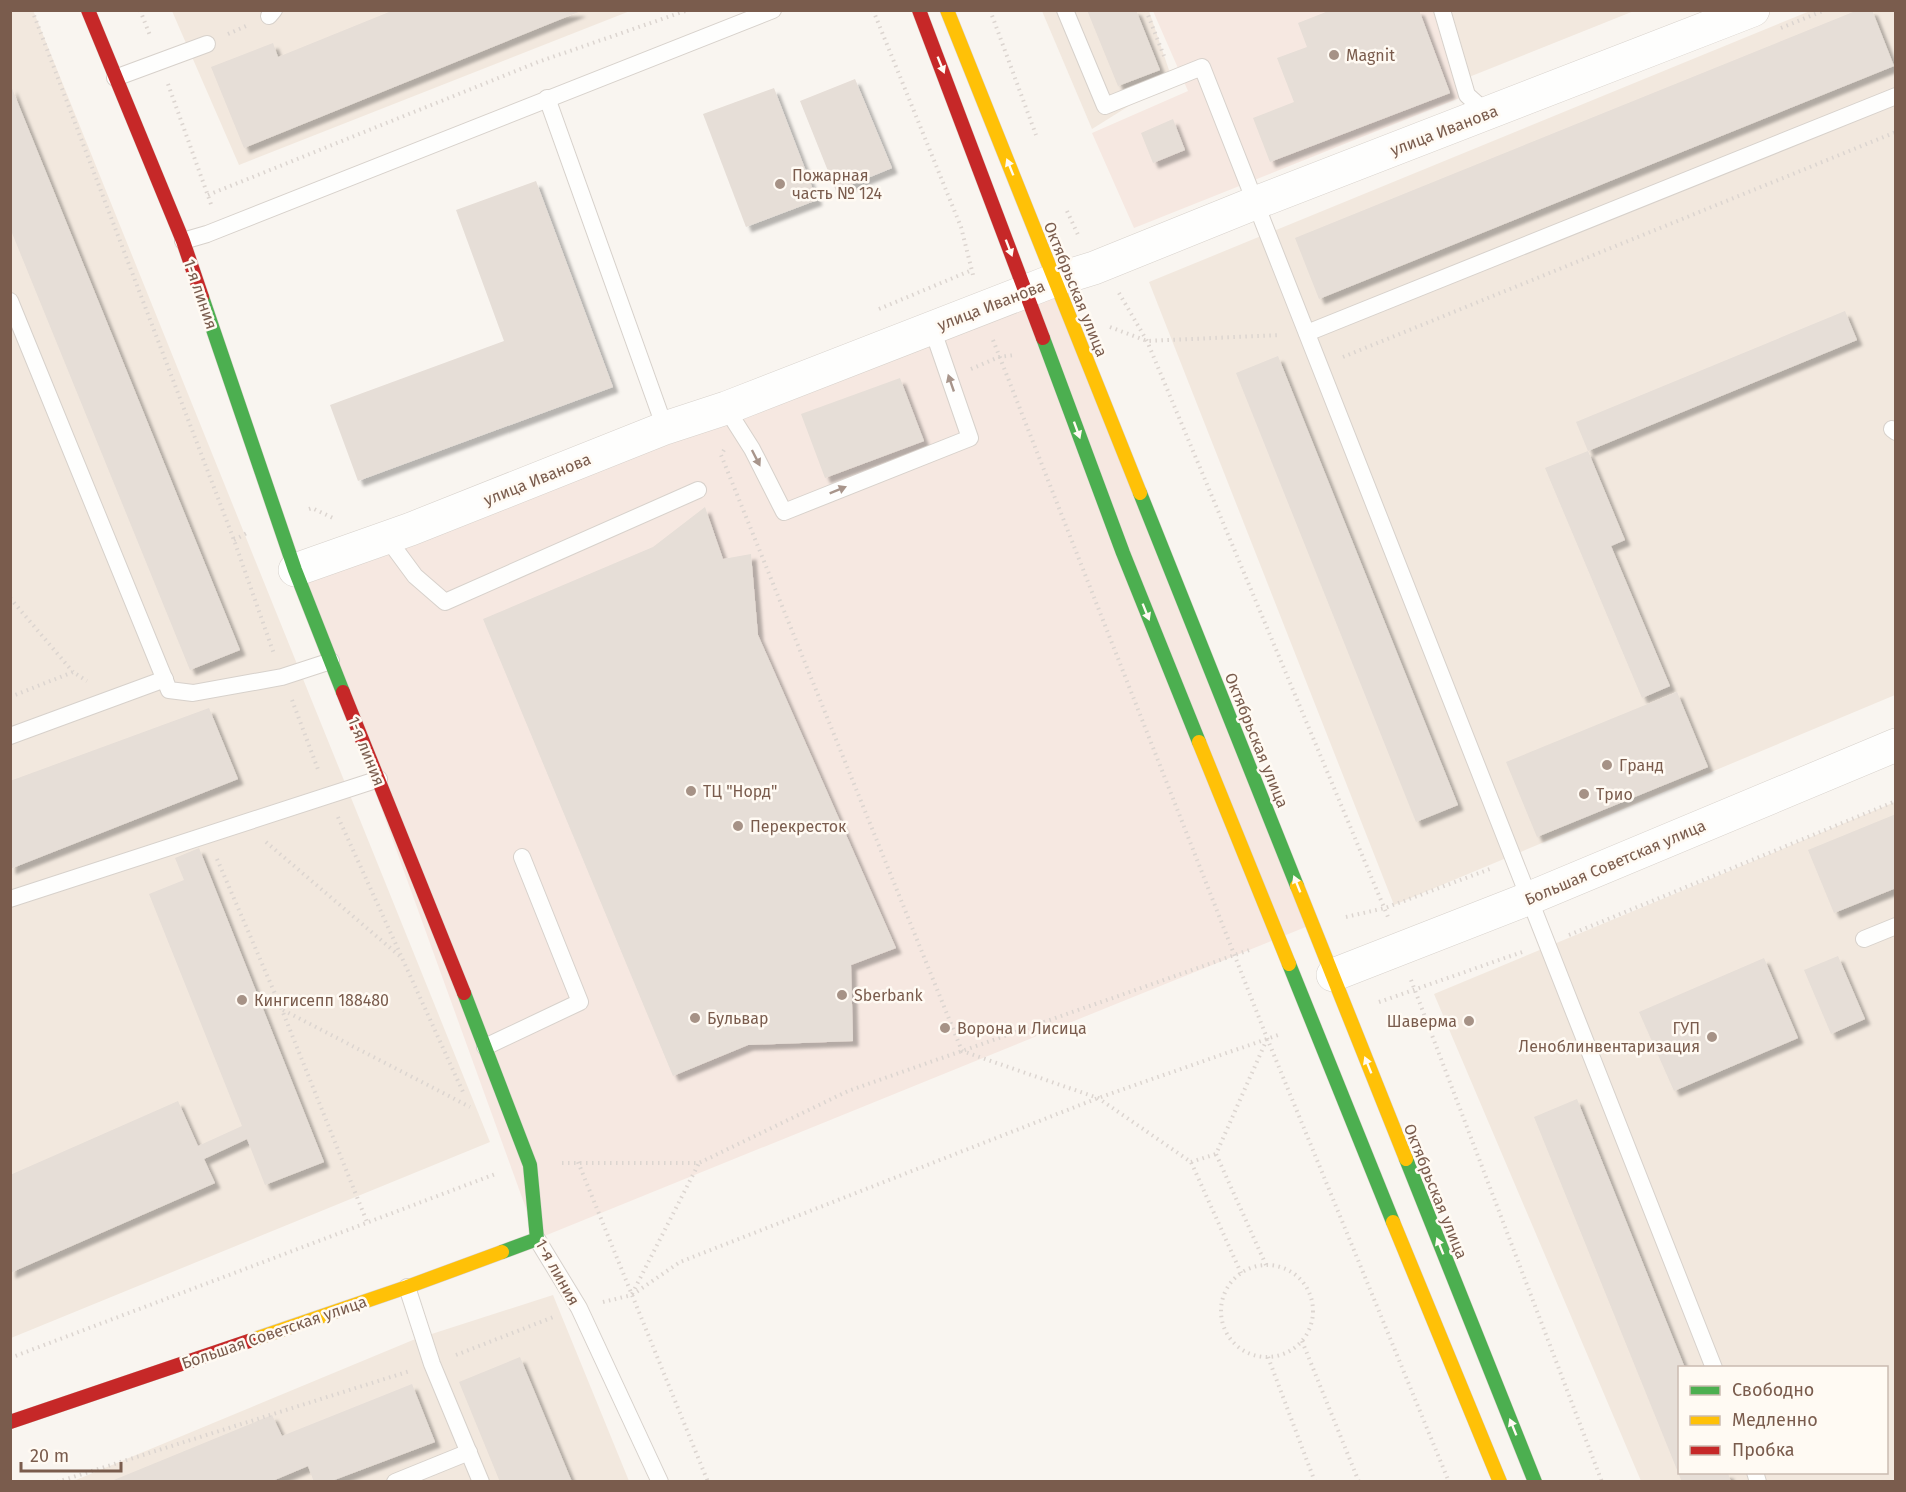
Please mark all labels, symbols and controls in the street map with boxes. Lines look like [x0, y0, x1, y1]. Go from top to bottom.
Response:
place label: Magnit [1346, 46, 1395, 65]
marker: Magnit [1327, 48, 1341, 62]
one-way arrow [936, 56, 946, 74]
street label: улица Иванова [1388, 101, 1501, 160]
one-way arrow [1005, 158, 1015, 176]
place label: Пожарная часть № 124 [792, 166, 883, 203]
marker: Пожарная часть № 124 [773, 177, 787, 191]
street label: Октябрьская улица [1040, 219, 1111, 360]
one-way arrow [1004, 239, 1014, 257]
street label: 1-я линия [180, 257, 221, 332]
street label: улица Иванова [935, 276, 1048, 335]
one-way arrow [945, 374, 955, 392]
one-way arrow [1072, 421, 1082, 439]
street label: улица Иванова [481, 449, 593, 510]
one-way arrow [751, 449, 761, 466]
one-way arrow [829, 485, 847, 494]
one-way arrow [1141, 604, 1151, 622]
street label: Октябрьская улица [1221, 670, 1292, 811]
street label: 1-я линия [344, 714, 389, 789]
place label: Гранд [1619, 756, 1664, 775]
marker: Гранд [1600, 758, 1614, 772]
place label: ТЦ "Норд" [703, 782, 777, 801]
marker: ТЦ "Норд" [684, 784, 698, 798]
place label: Трио [1596, 785, 1633, 804]
marker: Трио [1577, 787, 1591, 801]
street label: Большая Советская улица [1522, 816, 1708, 909]
place label: Перекресток [750, 817, 847, 836]
marker: Перекресток [731, 819, 745, 833]
one-way arrow [1292, 875, 1301, 893]
place label: Sberbank [854, 986, 924, 1005]
marker: Sberbank [835, 988, 849, 1002]
place label: Кингисепп 188480 [254, 991, 389, 1010]
marker: Кингисепп 188480 [235, 993, 249, 1007]
place label: Бульвар [707, 1009, 768, 1028]
marker: Бульвар [688, 1011, 702, 1025]
place label: Шаверма [1387, 1012, 1457, 1031]
marker: Шаверма [1462, 1014, 1476, 1028]
place label: Ворона и Лисица [957, 1019, 1087, 1038]
place label: ГУП Леноблинвентаризация [1519, 1019, 1700, 1056]
marker: Ворона и Лисица [938, 1021, 952, 1035]
marker: ГУП Леноблинвентаризация [1705, 1030, 1719, 1044]
one-way arrow [1362, 1056, 1372, 1074]
street label: Октябрьская улица [1400, 1121, 1471, 1262]
street label: 1-я линия [532, 1236, 584, 1309]
one-way arrow [1435, 1237, 1445, 1255]
street label: Большая Советская улица [179, 1292, 369, 1373]
legend [1678, 1366, 1888, 1474]
text: Свободно [1732, 1379, 1814, 1401]
text: Медленно [1732, 1409, 1818, 1431]
one-way arrow [1508, 1418, 1517, 1436]
scale bar [21, 1435, 122, 1473]
text: Пробка [1732, 1439, 1795, 1461]
text: 20 m [30, 1445, 69, 1467]

